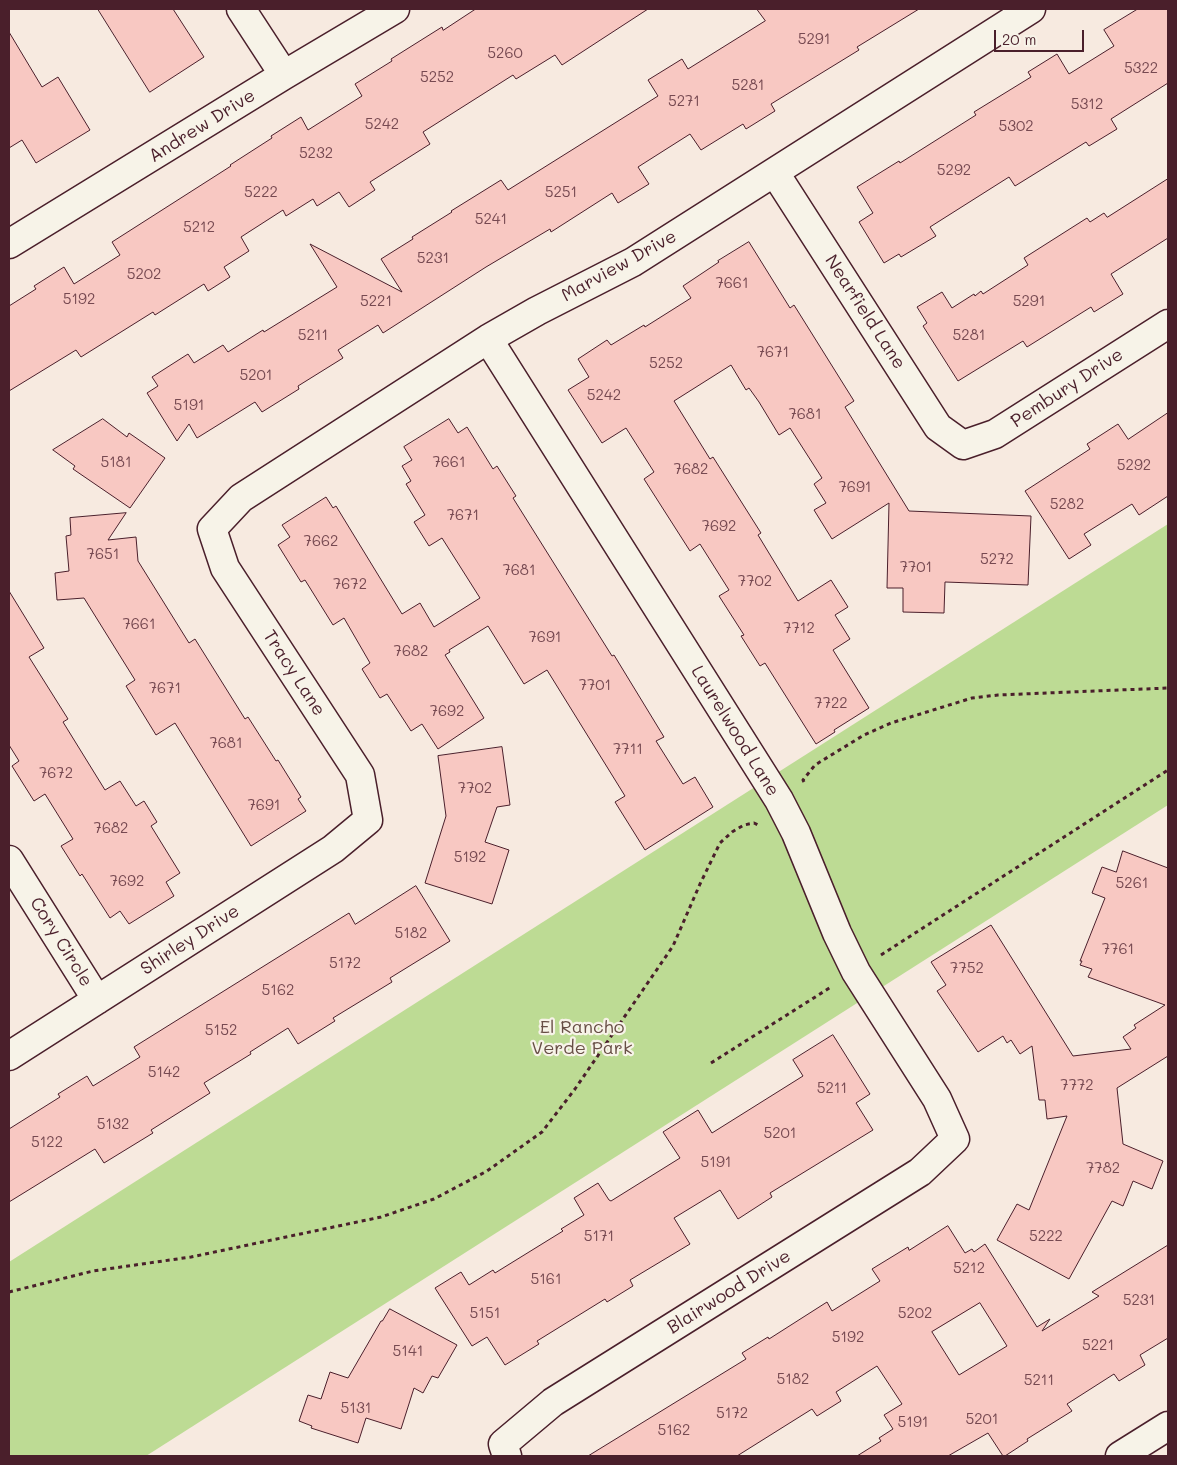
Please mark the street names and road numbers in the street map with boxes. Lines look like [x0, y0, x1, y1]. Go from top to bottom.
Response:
street label: Andrew Drive [145, 85, 259, 167]
street label: Marview Drive [558, 226, 680, 306]
street label: Nearfield Lane [820, 251, 910, 373]
street label: Pembury Drive [1007, 344, 1127, 432]
street label: Tracy Lane [258, 626, 330, 720]
street label: Laurelwood Lane [686, 662, 784, 800]
street label: Cory Circle [25, 893, 97, 991]
street label: Shirley Drive [137, 900, 243, 980]
street label: Blairwood Drive [663, 1245, 795, 1339]

